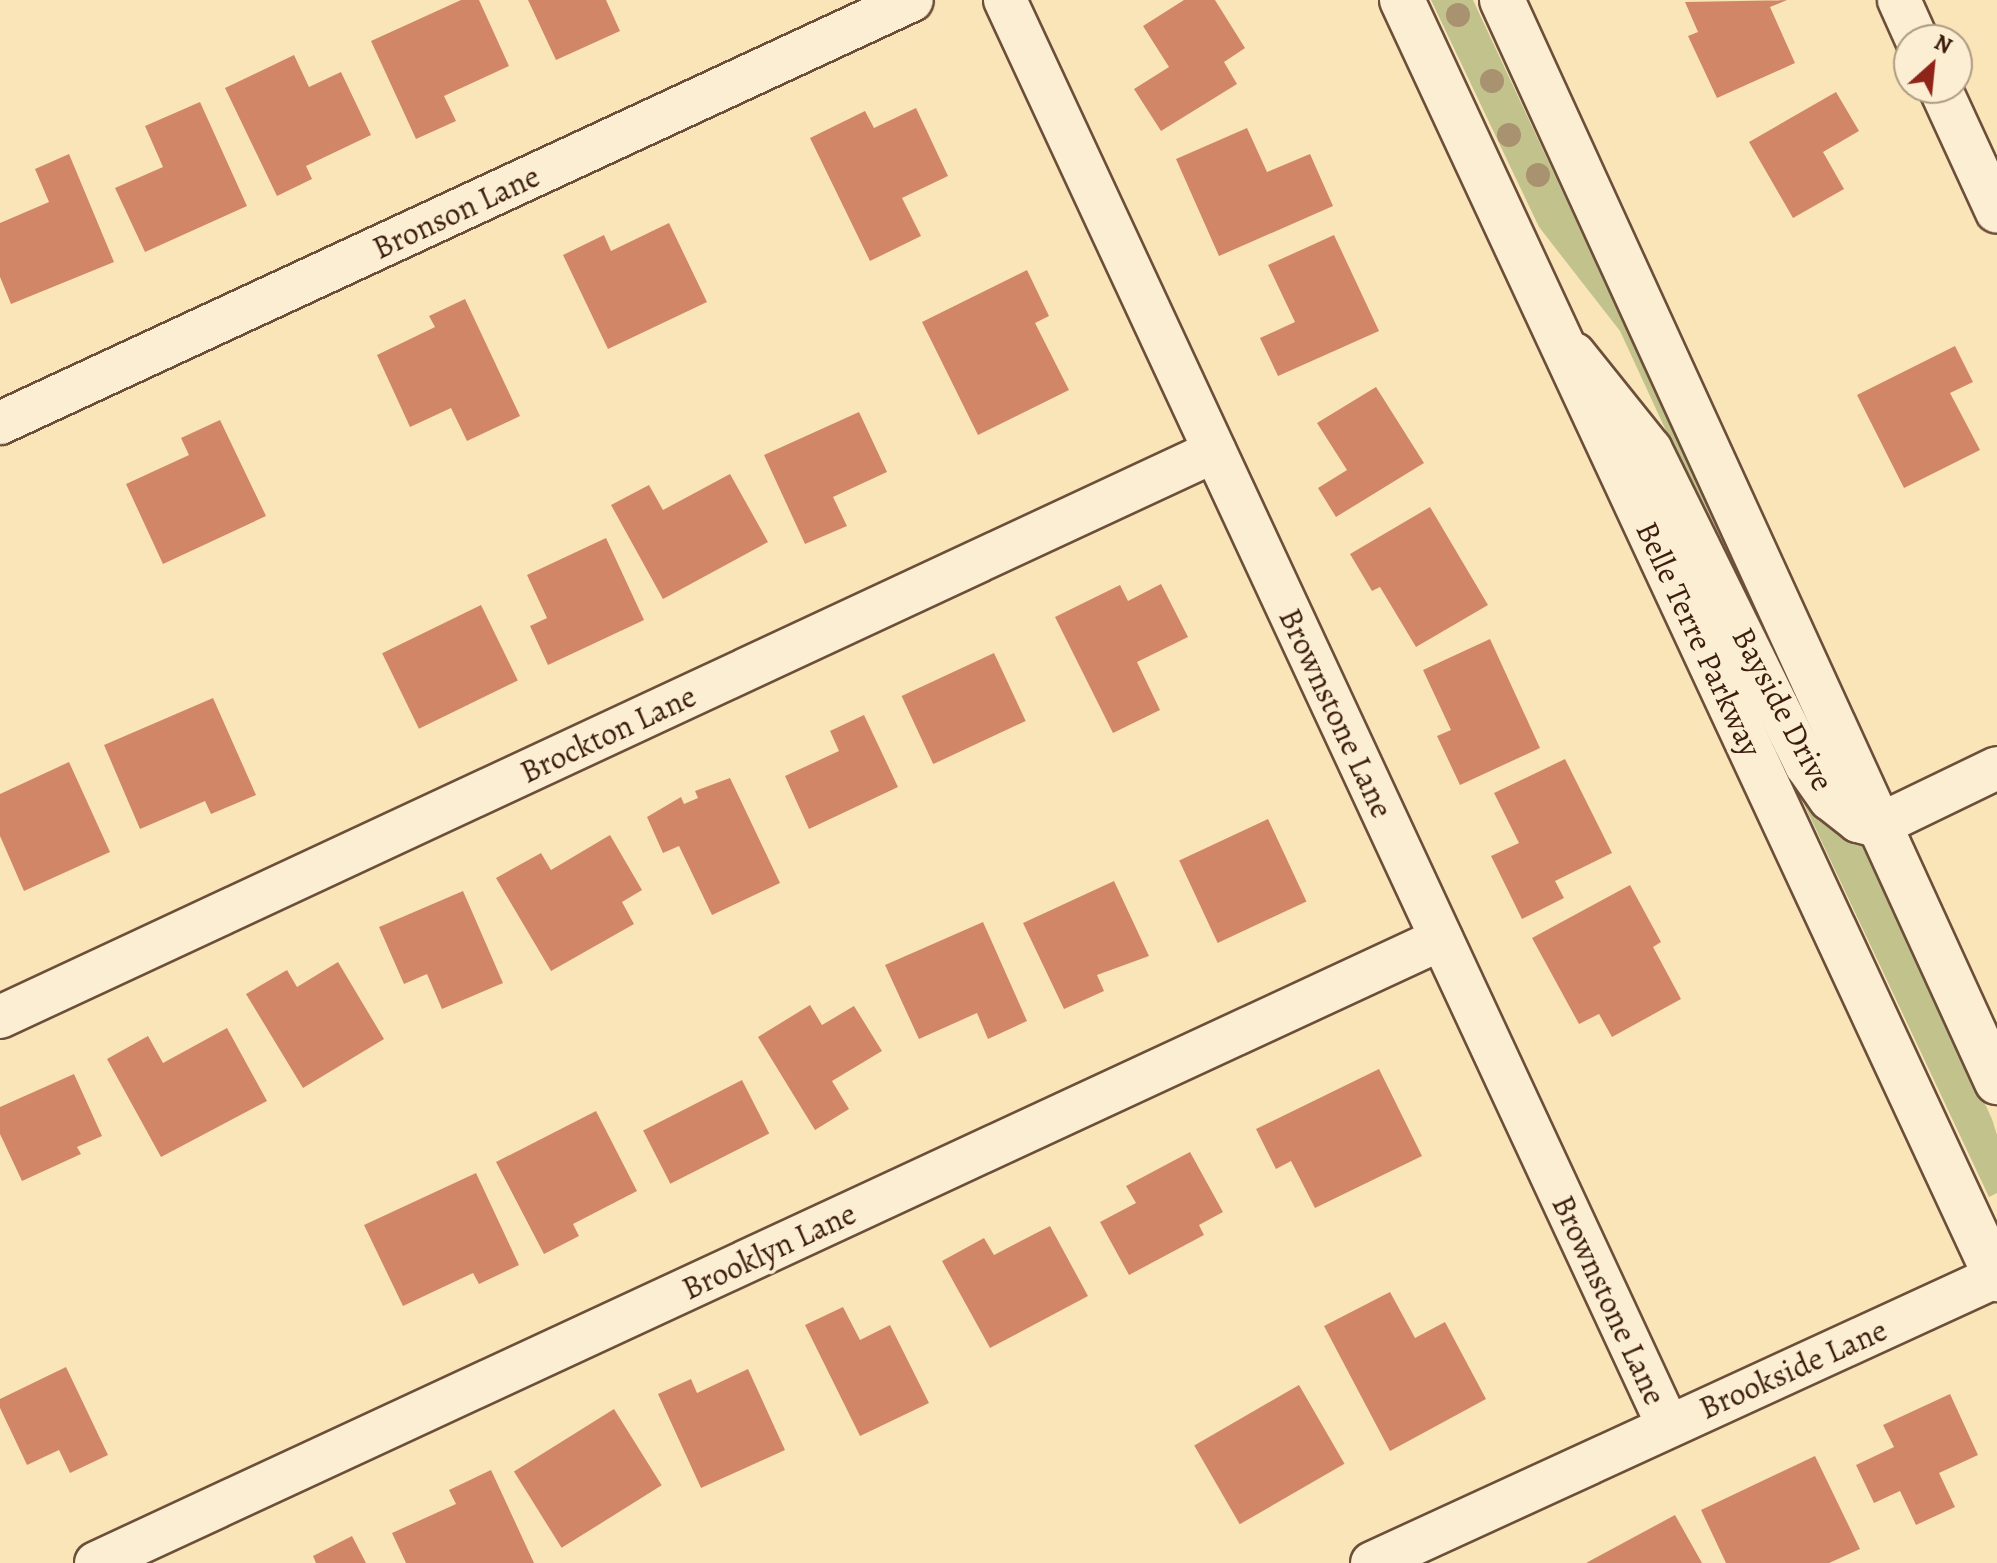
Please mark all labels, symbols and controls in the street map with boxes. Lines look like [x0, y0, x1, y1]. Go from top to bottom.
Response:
north arrow [1893, 24, 1973, 104]
text: N [1929, 27, 1957, 61]
street label: Bronson Lane [366, 157, 546, 267]
street label: Belle Terre Parkway [1628, 515, 1770, 763]
street label: Brownstone Lane [1271, 602, 1401, 824]
street label: Bayside Drive [1724, 621, 1842, 797]
street label: Brockton Lane [514, 677, 702, 791]
street label: Brownstone Lane [1544, 1189, 1674, 1411]
street label: Brooklyn Lane [676, 1194, 862, 1308]
street label: Brookside Lane [1693, 1311, 1893, 1427]

